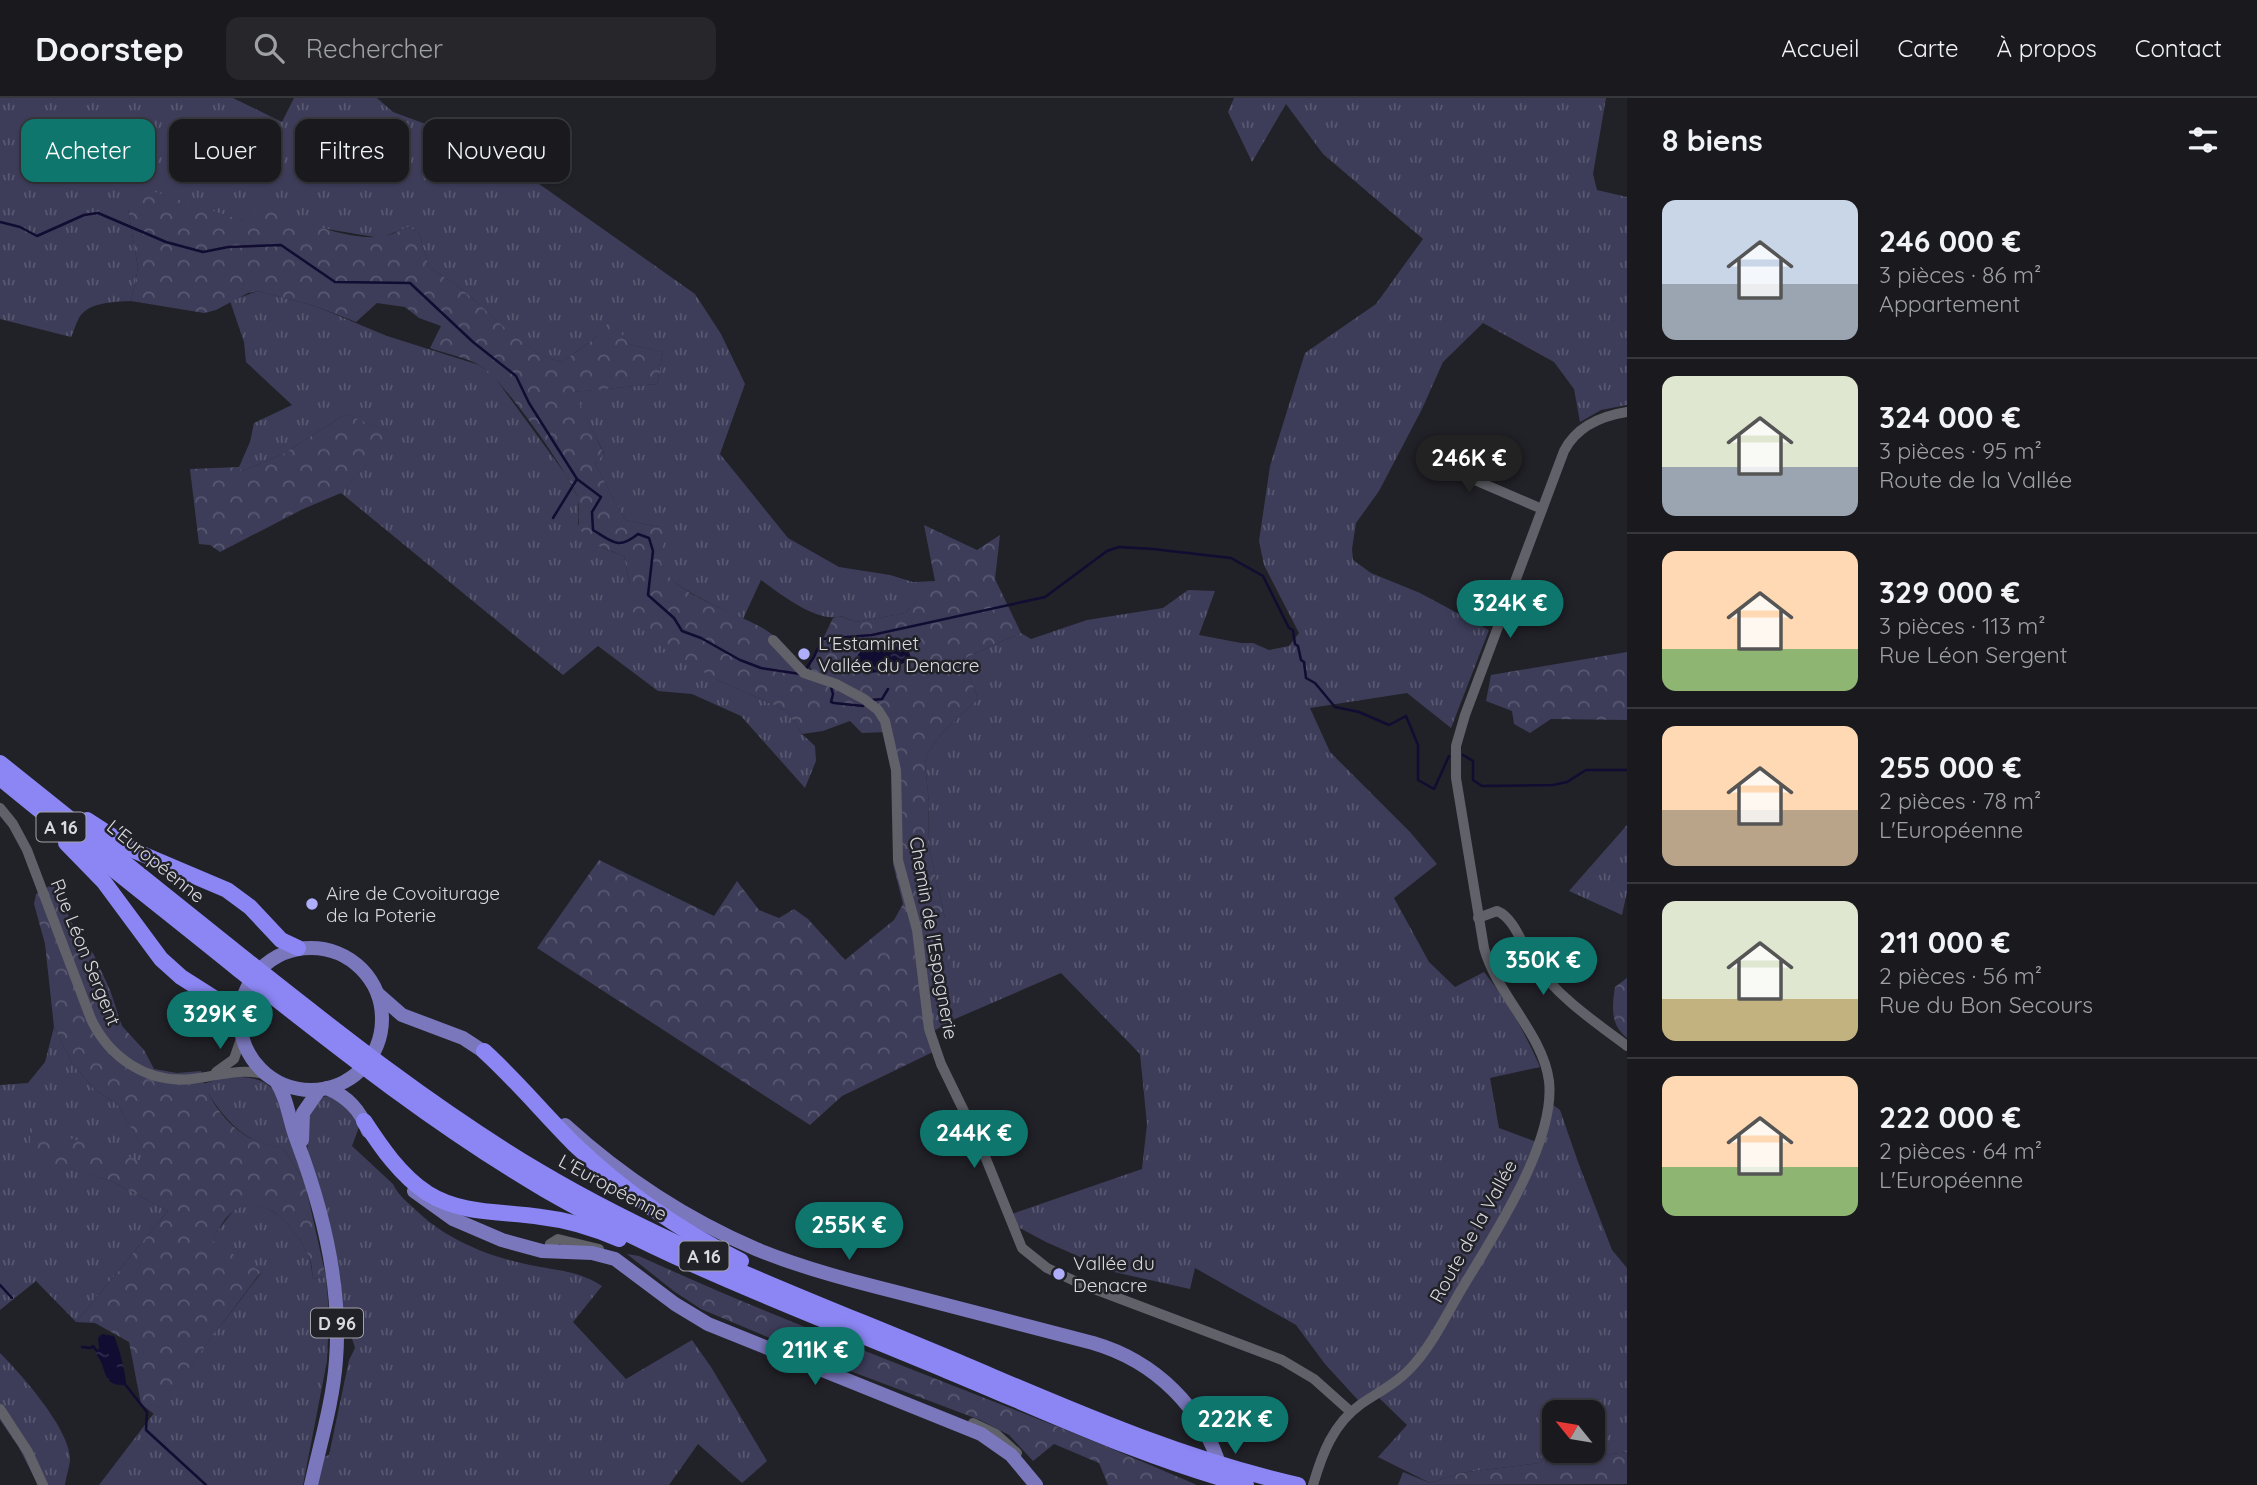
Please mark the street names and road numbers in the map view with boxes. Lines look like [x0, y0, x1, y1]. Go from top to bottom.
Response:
road number: A 16 [36, 812, 86, 842]
street label: L'Européenne [102, 814, 210, 908]
street label: Chemin de l'Espagnerie [904, 835, 964, 1041]
street label: Rue Léon Sergent [46, 875, 126, 1029]
street label: L'Européenne [555, 1148, 671, 1226]
street label: Route de la Vallée [1424, 1155, 1522, 1307]
road number: A 16 [680, 1241, 728, 1270]
road number: D 96 [311, 1308, 363, 1338]

